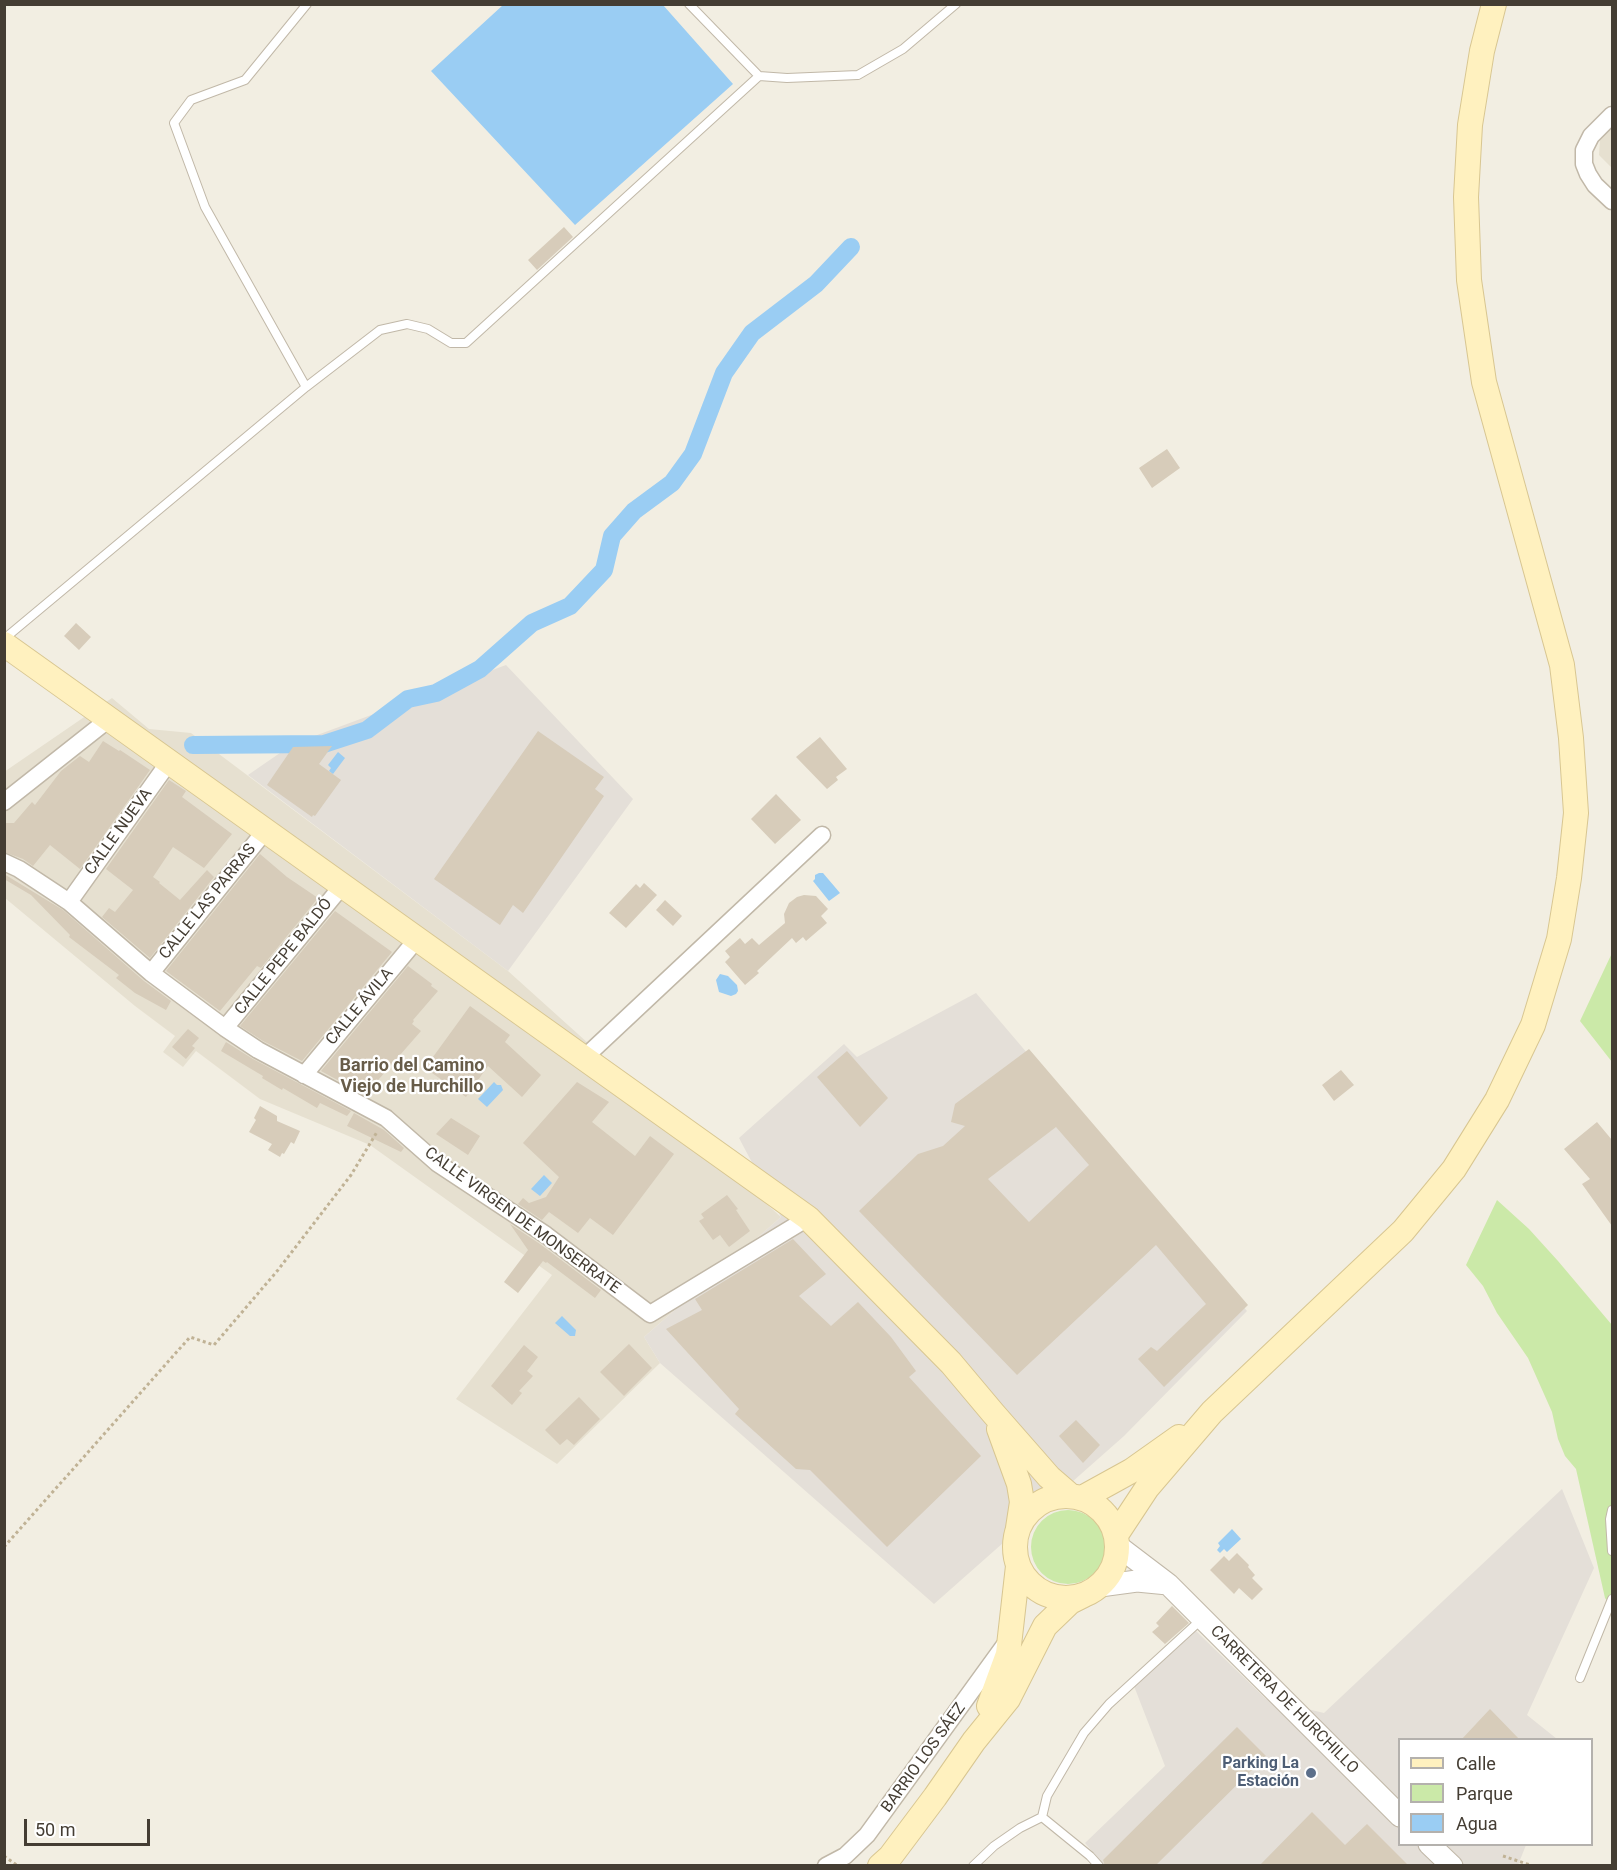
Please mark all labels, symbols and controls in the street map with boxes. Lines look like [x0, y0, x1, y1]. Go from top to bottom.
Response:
street label: CALLE NUEVA [81, 785, 157, 879]
street label: CALLE LAS PARRAS [156, 840, 260, 964]
street label: CALLE PEPE BALDÓ [231, 895, 337, 1019]
street label: CALLE ÁVILA [322, 965, 398, 1049]
district label: Barrio del Camino Viejo de Hurchillo [340, 1055, 484, 1098]
street label: CALLE VIRGEN DE MONSERRATE [420, 1144, 624, 1298]
street label: CARRETERA DE HURCHILLO [1206, 1622, 1362, 1778]
street label: BARRIO LOS SÁEZ [878, 1700, 970, 1816]
legend [1398, 1738, 1593, 1846]
text: Calle [1456, 1753, 1496, 1774]
place label: Parking La Estación [1222, 1754, 1299, 1792]
marker: Parking La Estación [1304, 1766, 1318, 1780]
text: Parque [1456, 1783, 1513, 1804]
scale bar [27, 1807, 153, 1845]
text: Agua [1456, 1813, 1498, 1834]
text: 50 m [35, 1819, 75, 1840]

